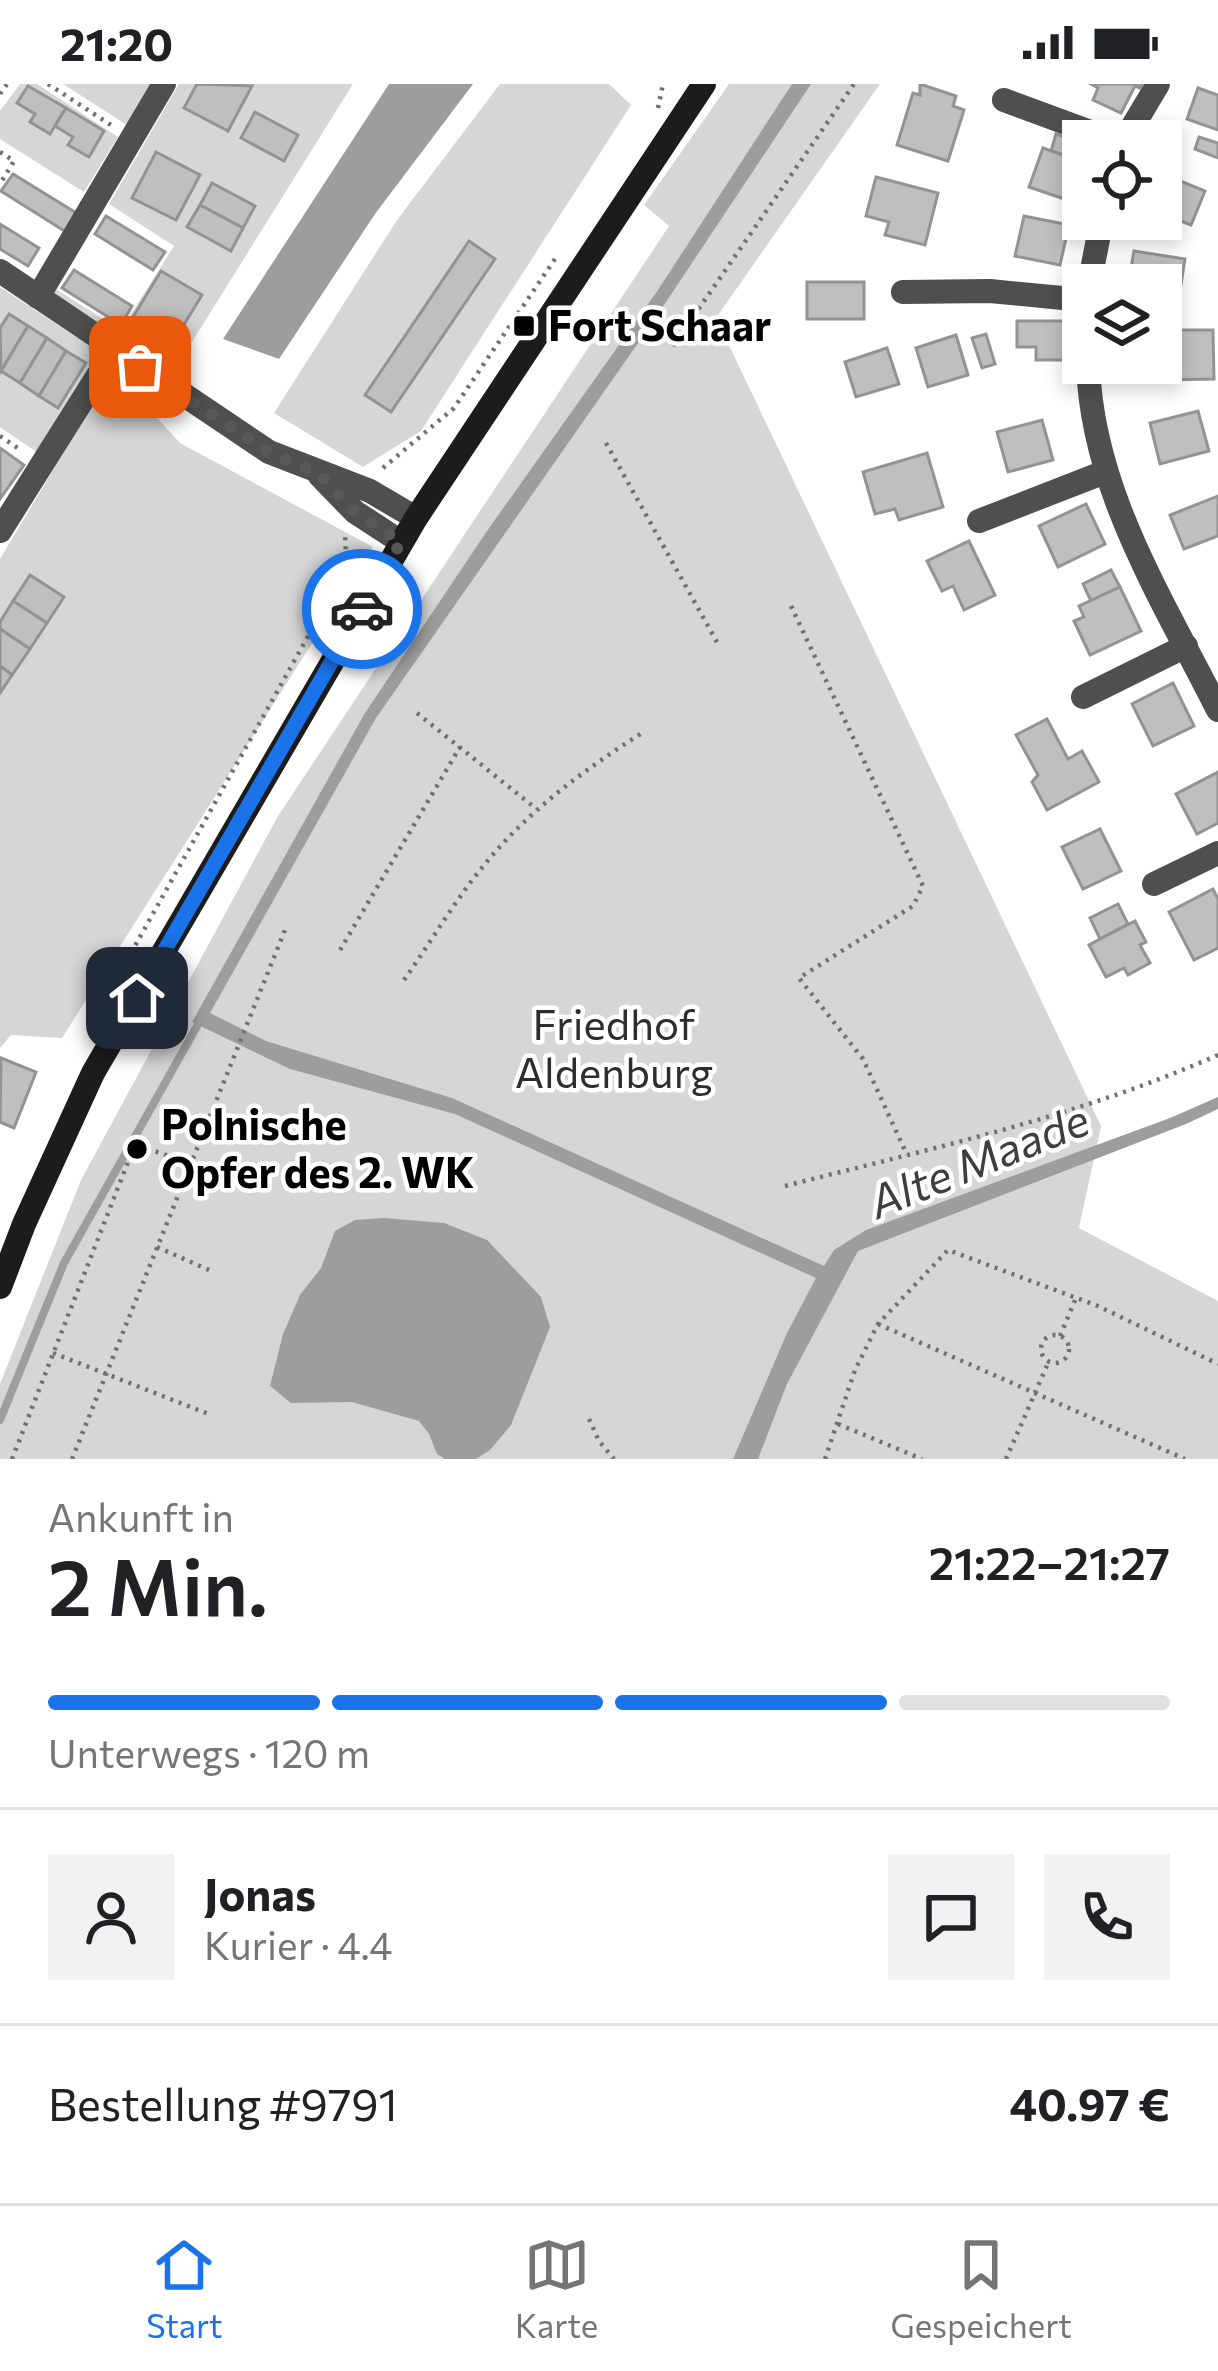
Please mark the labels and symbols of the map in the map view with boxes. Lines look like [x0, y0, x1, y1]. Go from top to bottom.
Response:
place label: Fort Schaar [548, 298, 771, 350]
marker: Fort Schaar [511, 313, 537, 339]
pin [89, 316, 191, 418]
courier [302, 549, 422, 669]
pin [86, 947, 188, 1049]
park label: Friedhof Aldenburg [515, 997, 713, 1097]
water label: Alte Maade [858, 1090, 1096, 1228]
place label: Polnische Opfer des 2. WK [161, 1097, 474, 1197]
marker: Polnische Opfer des 2. WK [124, 1136, 150, 1162]

